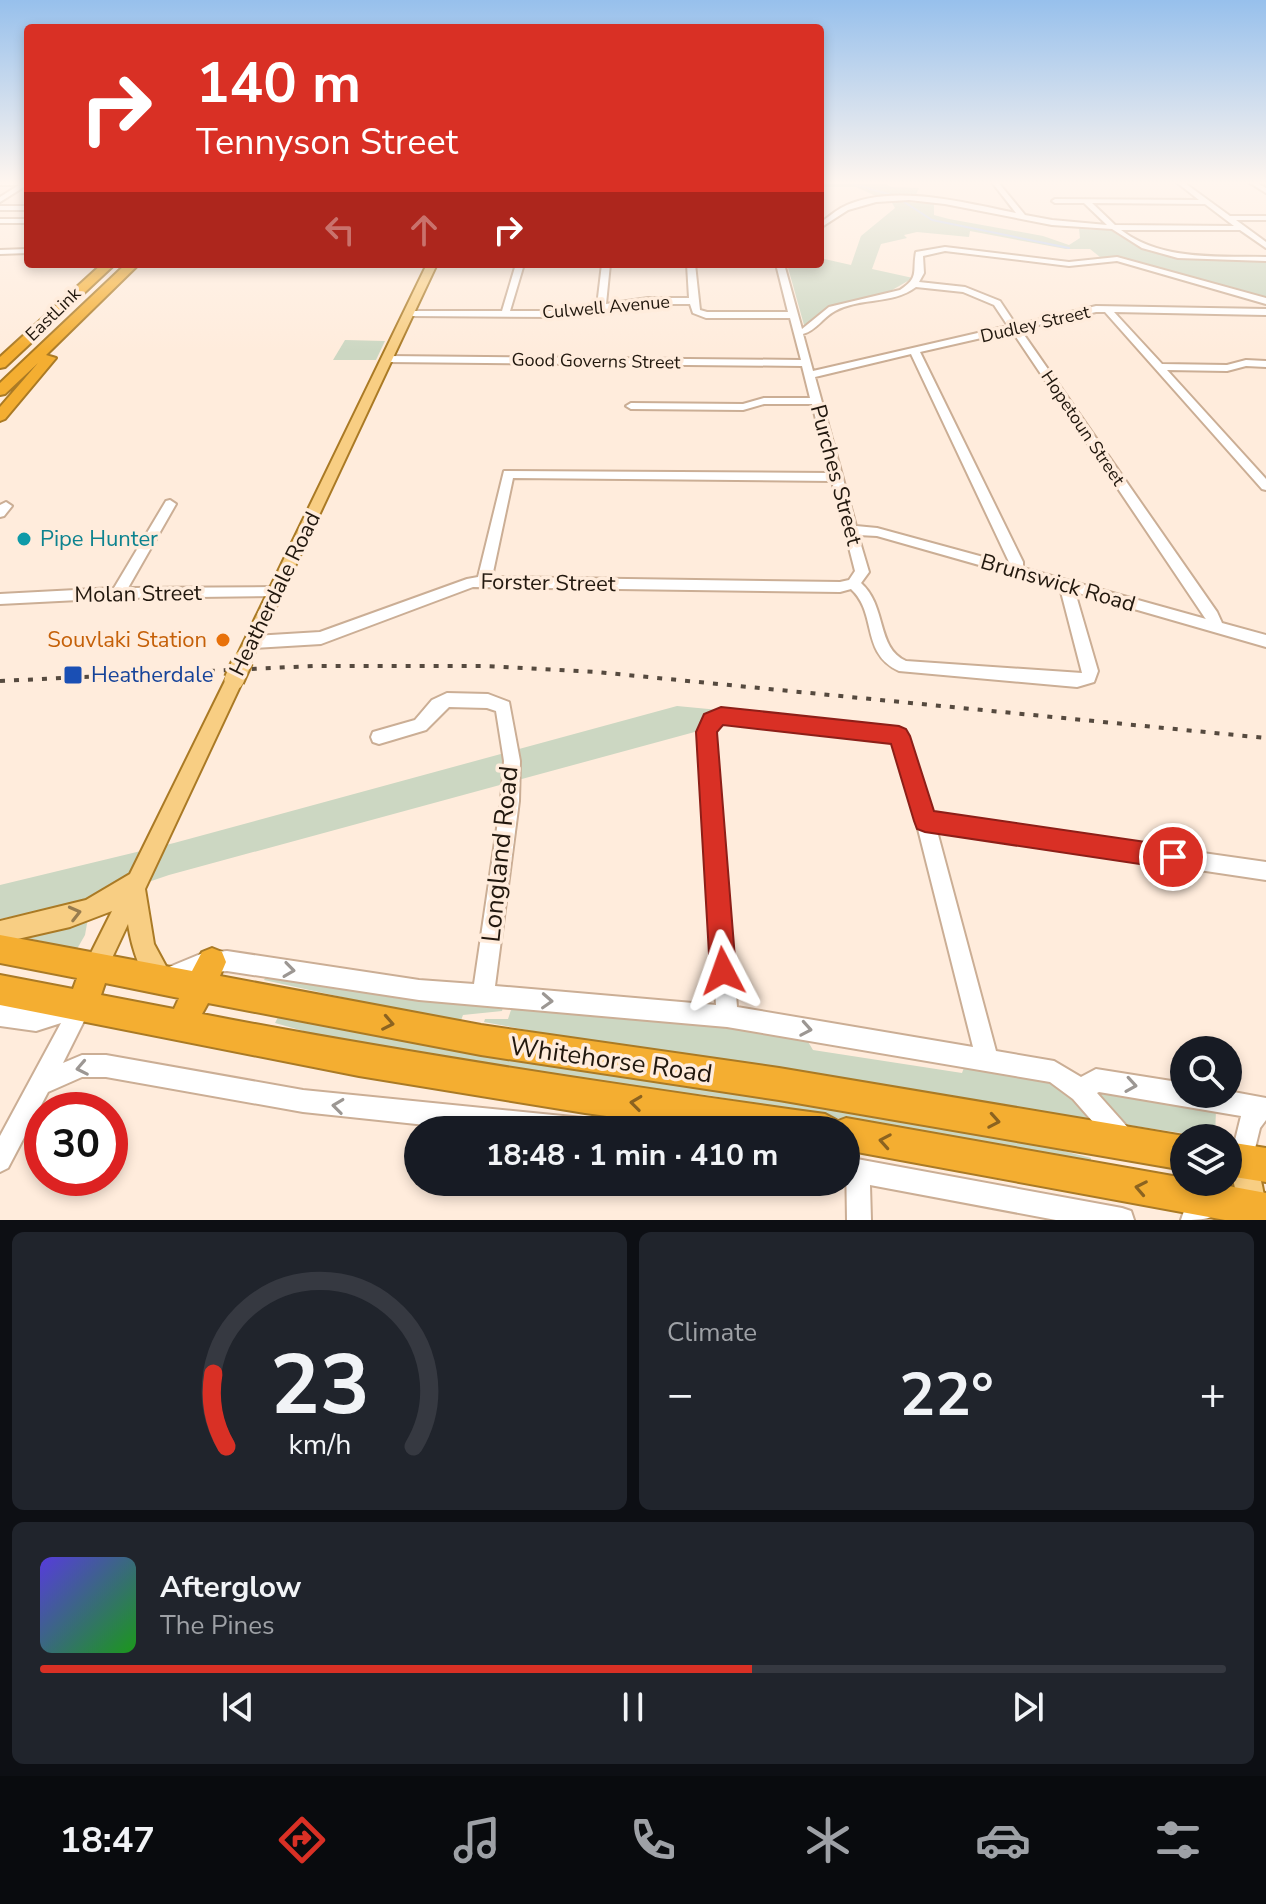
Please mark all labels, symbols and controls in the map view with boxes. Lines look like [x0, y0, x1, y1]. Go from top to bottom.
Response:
text: 140 m [196, 45, 361, 122]
icon: right [64, 56, 168, 160]
text: Tennyson Street [196, 118, 458, 167]
icon: left [318, 208, 362, 252]
icon: ahead [402, 208, 446, 252]
icon: right [486, 208, 530, 252]
street label: EastLink [20, 281, 86, 346]
street label: Culwell Avenue [541, 289, 671, 325]
street label: Dudley Street [978, 300, 1093, 348]
street label: Good Governs Street [511, 348, 681, 374]
street label: Hopetoun Street [1036, 366, 1131, 491]
street label: Purches Street [803, 401, 869, 549]
street label: Heatherdale Road [222, 507, 328, 681]
place label: Pipe Hunter [40, 524, 158, 554]
marker: Pipe Hunter [15, 530, 33, 548]
street label: Brunswick Road [977, 547, 1139, 619]
street label: Forster Street [480, 567, 616, 599]
street label: Molan Street [74, 578, 202, 610]
place label: Souvlaki Station [47, 625, 207, 655]
marker: Souvlaki Station [214, 631, 232, 649]
place label: Heatherdale [91, 660, 213, 690]
marker: Heatherdale [62, 664, 84, 686]
street label: Longland Road [473, 764, 527, 944]
pin [1139, 823, 1207, 891]
icon: arrive [1151, 835, 1195, 879]
one-way arrow [67, 905, 81, 922]
position arrow [681, 929, 765, 1013]
one-way arrow [283, 961, 296, 978]
one-way arrow [541, 992, 554, 1009]
one-way arrow [380, 1014, 394, 1031]
one-way arrow [799, 1020, 812, 1037]
street label: Whitehorse Road [507, 1028, 715, 1092]
map controls [1170, 1036, 1242, 1196]
button: search [1170, 1036, 1242, 1108]
one-way arrow [76, 1059, 89, 1076]
one-way arrow [1124, 1075, 1138, 1092]
speed limit sign: 30 [24, 1092, 128, 1196]
one-way arrow [630, 1095, 643, 1112]
one-way arrow [331, 1097, 344, 1114]
one-way arrow [988, 1111, 1001, 1128]
button: layers [1170, 1124, 1242, 1196]
one-way arrow [878, 1134, 892, 1151]
text: 18:48 · 1 min · 410 m [486, 1135, 778, 1176]
one-way arrow [1134, 1181, 1147, 1198]
text: Climate [667, 1315, 757, 1350]
text: 23 [270, 1329, 369, 1442]
text: 22° [899, 1354, 994, 1436]
text: − [667, 1365, 693, 1425]
text: + [1200, 1365, 1226, 1425]
text: km/h [288, 1425, 351, 1464]
text: Afterglow [160, 1567, 301, 1608]
text: The Pines [160, 1608, 275, 1643]
icon: previous [216, 1685, 260, 1729]
icon: pause [611, 1685, 655, 1729]
icon: next [1006, 1685, 1050, 1729]
icon: directions [274, 1812, 330, 1868]
icon: music [449, 1812, 505, 1868]
icon: phone [625, 1812, 681, 1868]
icon: climate [800, 1812, 856, 1868]
icon: car [975, 1812, 1031, 1868]
icon: filters [1150, 1812, 1206, 1868]
text: 18:47 [60, 1816, 155, 1865]

